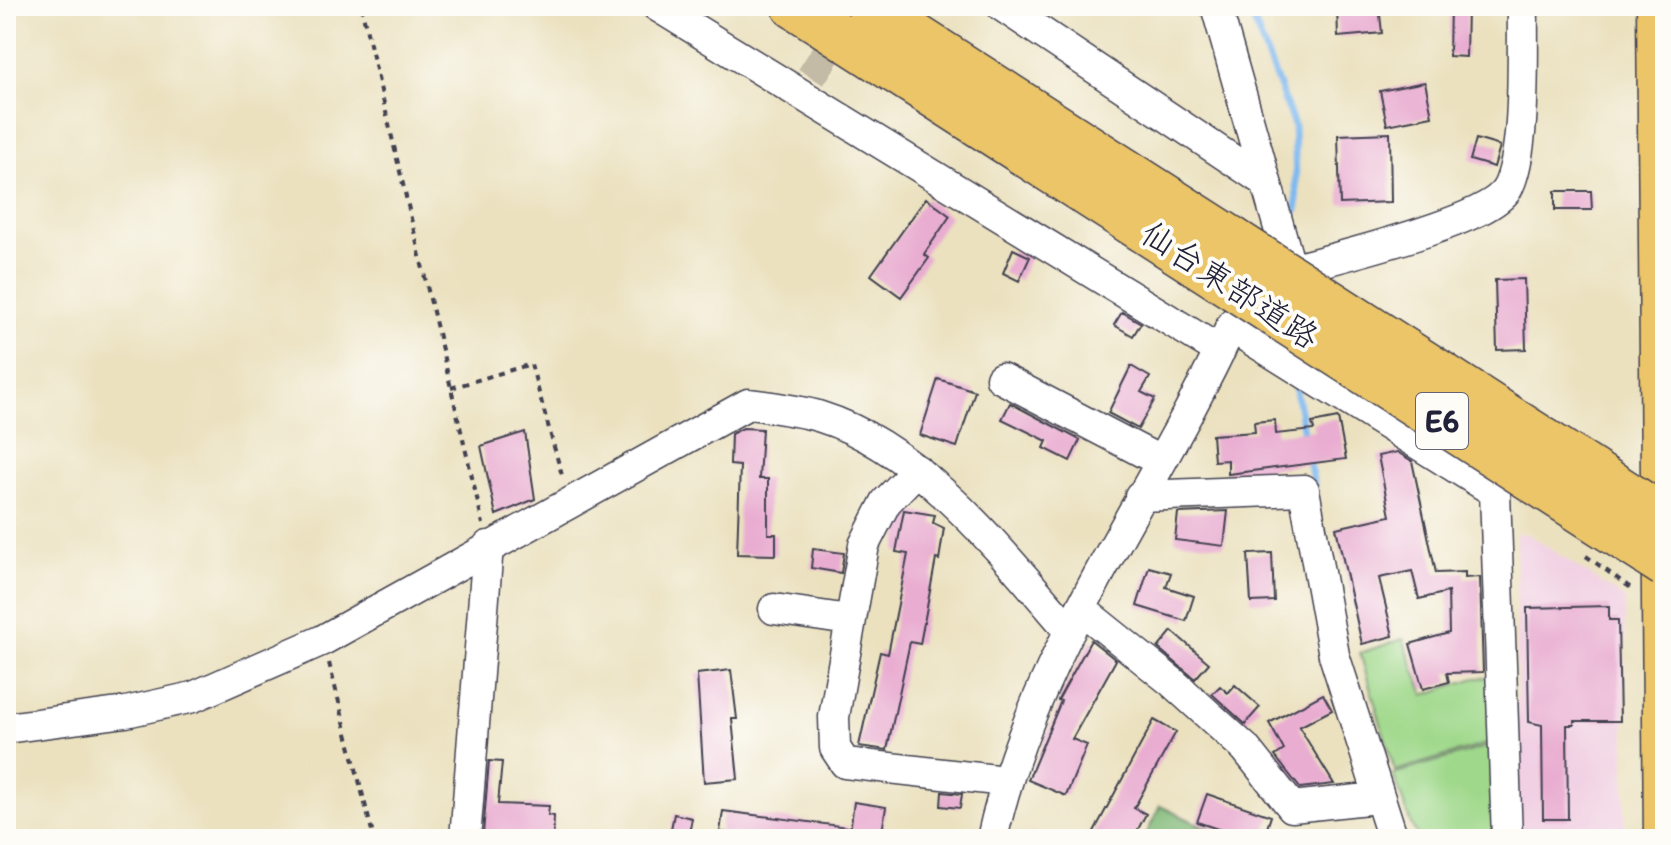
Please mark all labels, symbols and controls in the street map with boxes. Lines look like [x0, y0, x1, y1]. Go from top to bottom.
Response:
street label: 仙台東部道路 [1133, 212, 1327, 358]
road number: E6 [1416, 393, 1468, 449]

